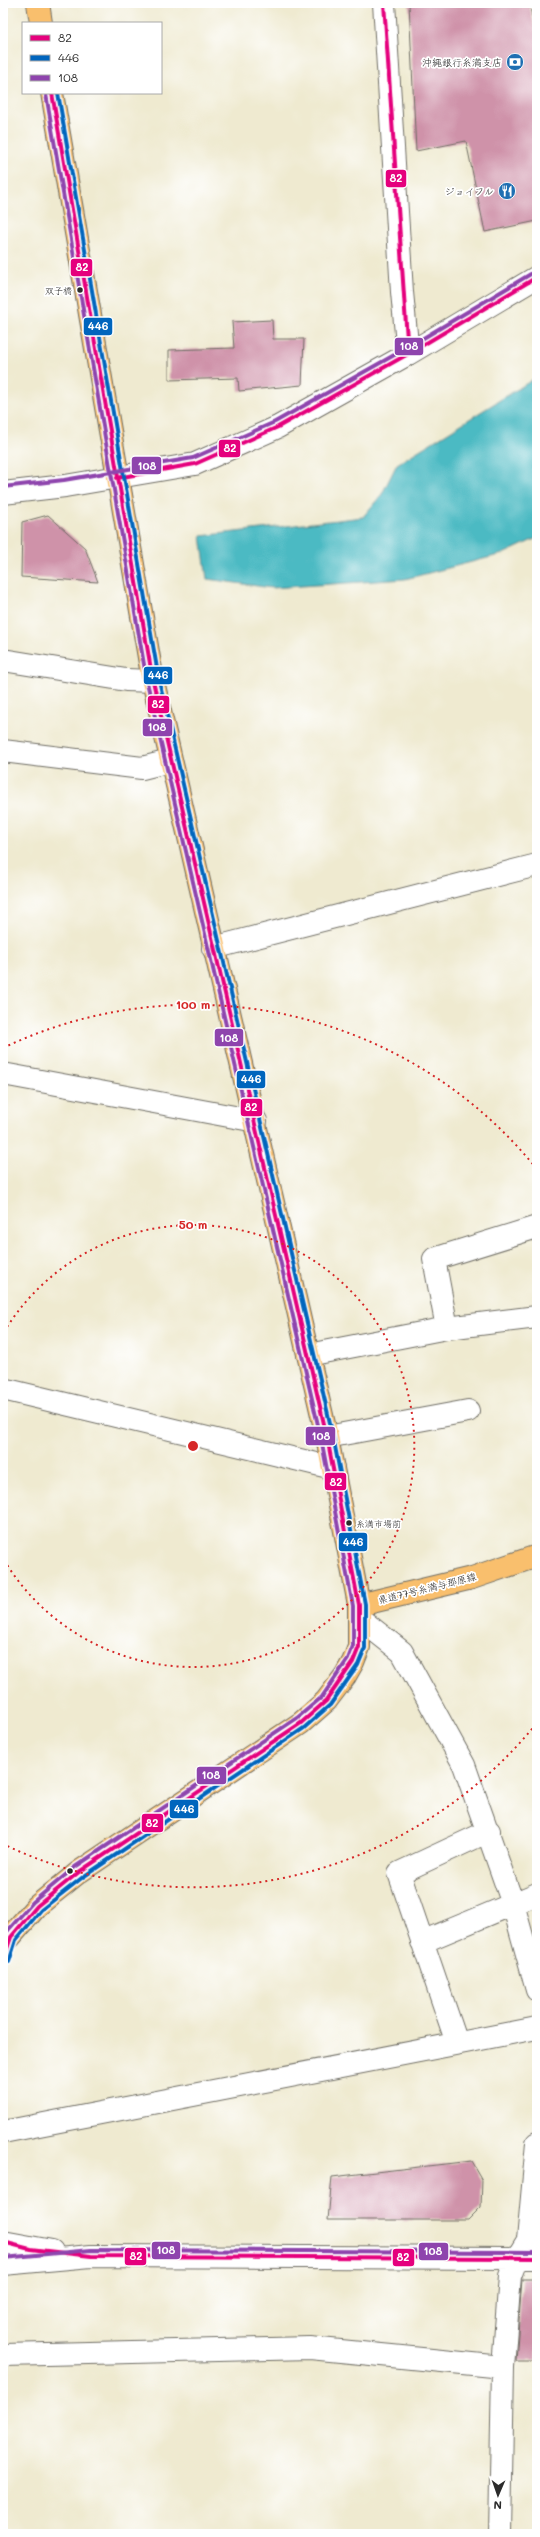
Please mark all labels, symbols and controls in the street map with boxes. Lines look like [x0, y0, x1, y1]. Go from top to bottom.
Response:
legend [22, 22, 162, 94]
text: 82 [58, 29, 72, 45]
text: 446 [58, 49, 79, 65]
bank icon: 沖縄銀行糸満支店 [505, 52, 525, 72]
place label: 沖縄銀行糸満支店 [422, 55, 502, 69]
text: 108 [58, 69, 78, 85]
line badge: 82 [385, 169, 407, 188]
text: 82 [390, 170, 402, 185]
restaurant icon: ジョイフル [497, 181, 517, 201]
place label: ジョイフル [444, 184, 494, 198]
line badge: 82 [70, 258, 93, 277]
text: 82 [76, 259, 88, 274]
place label: 双子橋 [45, 285, 72, 296]
marker: 双子橋 [75, 285, 85, 295]
line badge: 446 [83, 317, 113, 336]
text: 446 [88, 318, 109, 333]
line badge: 108 [394, 337, 424, 356]
text: 108 [400, 338, 419, 353]
line badge: 82 [218, 439, 241, 458]
text: 82 [224, 440, 236, 455]
line badge: 108 [131, 456, 162, 475]
text: 108 [138, 458, 157, 473]
line badge: 446 [143, 666, 173, 685]
text: 446 [148, 667, 169, 682]
line badge: 82 [147, 695, 170, 714]
text: 82 [152, 696, 164, 711]
line badge: 108 [142, 718, 173, 737]
text: 108 [148, 719, 167, 734]
text: 100 m [176, 996, 210, 1012]
line badge: 108 [214, 1028, 244, 1047]
text: 108 [220, 1030, 239, 1045]
line badge: 446 [236, 1070, 266, 1089]
text: 446 [241, 1071, 262, 1086]
line badge: 82 [240, 1098, 263, 1117]
text: 82 [245, 1099, 257, 1114]
text: 50 m [179, 1216, 207, 1232]
line badge: 108 [305, 1426, 336, 1446]
text: 108 [312, 1428, 331, 1443]
centre of rings [186, 1439, 200, 1453]
line badge: 82 [324, 1472, 347, 1491]
text: 82 [330, 1474, 342, 1489]
marker: 糸満市場前 [344, 1518, 354, 1528]
place label: 糸満市場前 [356, 1518, 401, 1529]
line badge: 446 [338, 1532, 368, 1552]
text: 446 [343, 1534, 364, 1549]
street label: 県道77号糸満与那原線 [376, 1569, 478, 1607]
line badge: 108 [196, 1766, 227, 1785]
text: 108 [202, 1767, 221, 1782]
line badge: 446 [169, 1799, 199, 1819]
text: 446 [174, 1801, 195, 1816]
line badge: 82 [141, 1813, 164, 1833]
text: 82 [146, 1815, 158, 1830]
unlabelled marker [65, 1866, 75, 1876]
line badge: 108 [151, 2241, 181, 2260]
text: 108 [157, 2242, 176, 2257]
line badge: 108 [418, 2242, 449, 2261]
text: 108 [424, 2243, 443, 2258]
line badge: 82 [124, 2247, 147, 2266]
text: 82 [130, 2248, 142, 2263]
line badge: 82 [392, 2248, 415, 2267]
text: 82 [397, 2249, 409, 2264]
north arrow [478, 2475, 518, 2515]
text: N [493, 2498, 502, 2513]

